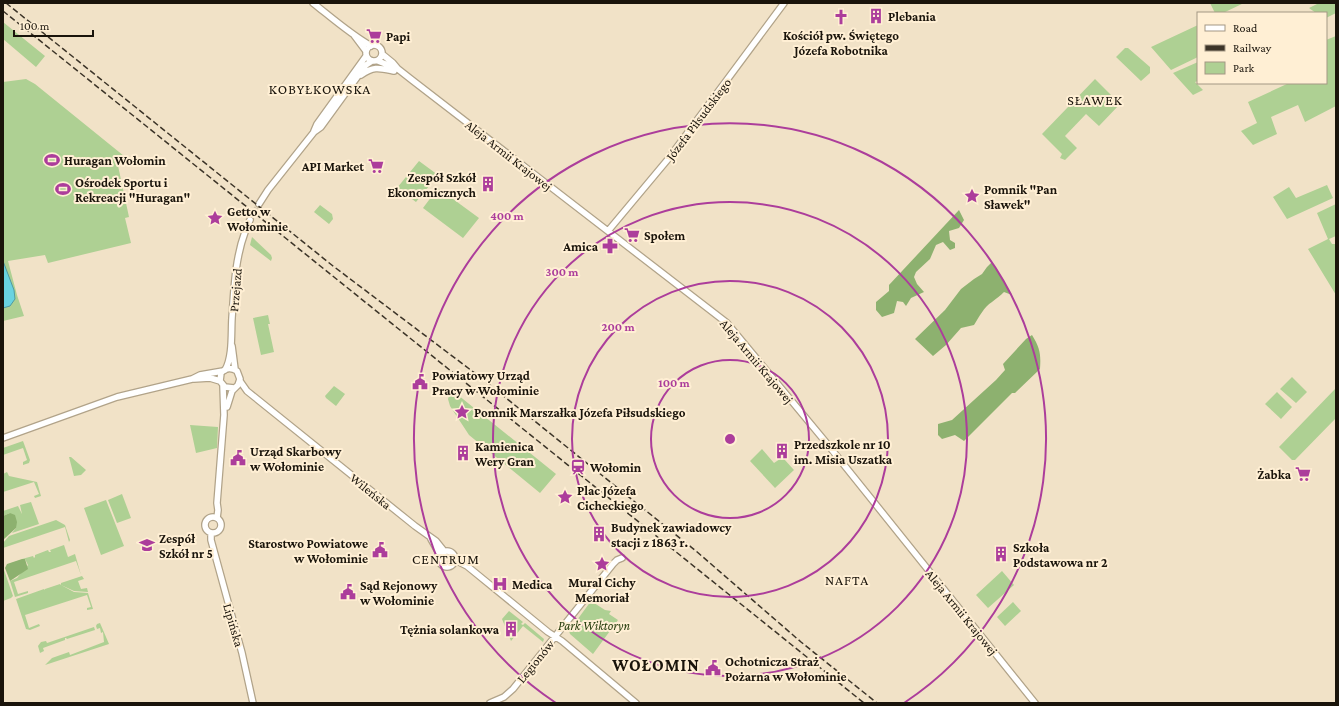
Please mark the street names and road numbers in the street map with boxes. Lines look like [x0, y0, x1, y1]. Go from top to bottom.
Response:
street label: Józefa Piłsudskiego [662, 75, 734, 164]
street label: Aleja Armii Krajowej [462, 117, 555, 195]
street label: Przejazd [226, 267, 246, 313]
street label: Aleja Armii Krajowej [716, 316, 796, 407]
street label: Wileńska [347, 470, 394, 512]
street label: Aleja Armii Krajowej [922, 567, 1001, 659]
street label: Lipińska [220, 602, 247, 649]
street label: Legionów [513, 636, 558, 686]

